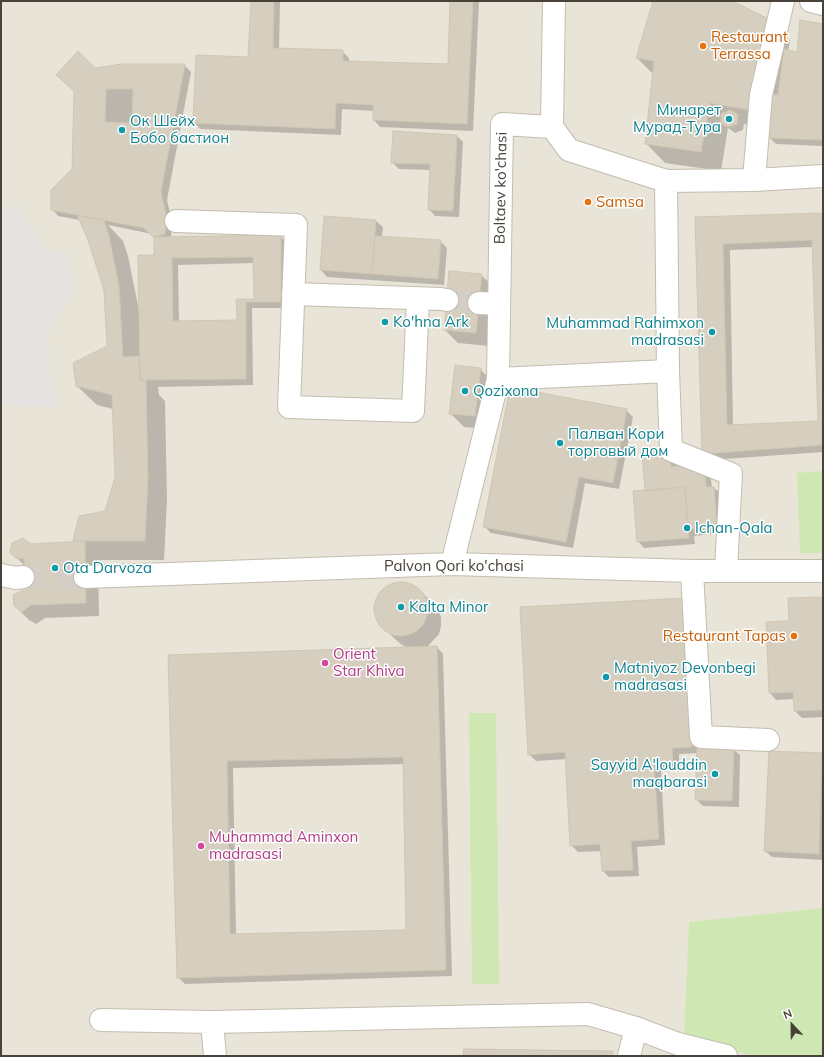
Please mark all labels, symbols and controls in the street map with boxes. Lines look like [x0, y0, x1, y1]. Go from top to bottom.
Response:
place label: Restaurant Terrassa [711, 28, 788, 63]
marker: Restaurant Terrassa [698, 41, 708, 51]
place label: Минарет Мурад-Тура [633, 101, 721, 136]
place label: Ок Шейх Бобо бастион [130, 112, 229, 147]
marker: Минарет Мурад-Тура [724, 114, 734, 124]
marker: Ок Шейх Бобо бастион [117, 125, 127, 135]
street label: Boltaev ko'chasi [491, 132, 511, 244]
place label: Samsa [596, 193, 644, 211]
marker: Samsa [583, 197, 593, 207]
place label: Ko'hna Ark [393, 313, 469, 331]
place label: Muhammad Rahimxon madrasasi [546, 314, 704, 349]
marker: Ko'hna Ark [380, 317, 390, 327]
marker: Muhammad Rahimxon madrasasi [707, 327, 717, 337]
place label: Qozixona [473, 382, 539, 400]
marker: Qozixona [460, 386, 470, 396]
place label: Палван Кори торговый дом [568, 425, 668, 460]
marker: Палван Кори торговый дом [555, 438, 565, 448]
place label: Ichan-Qala [695, 519, 772, 537]
marker: Ichan-Qala [682, 523, 692, 533]
street label: Palvon Qori ko'chasi [384, 557, 524, 575]
place label: Ota Darvoza [63, 559, 152, 577]
marker: Ota Darvoza [50, 563, 60, 573]
place label: Kalta Minor [409, 598, 488, 616]
marker: Kalta Minor [396, 602, 406, 612]
place label: Restaurant Tapas [663, 627, 786, 645]
marker: Restaurant Tapas [789, 631, 799, 641]
place label: Orient Star Khiva [333, 645, 405, 680]
marker: Orient Star Khiva [320, 658, 330, 668]
place label: Matniyoz Devonbegi madrasasi [614, 659, 756, 694]
marker: Matniyoz Devonbegi madrasasi [601, 672, 611, 682]
place label: Sayyid A'louddin maqbarasi [591, 756, 707, 791]
marker: Sayyid A'louddin maqbarasi [710, 769, 720, 779]
place label: Muhammad Aminxon madrasasi [209, 828, 358, 863]
marker: Muhammad Aminxon madrasasi [196, 841, 206, 851]
north arrow [772, 1005, 812, 1045]
text: N [781, 1006, 794, 1022]

